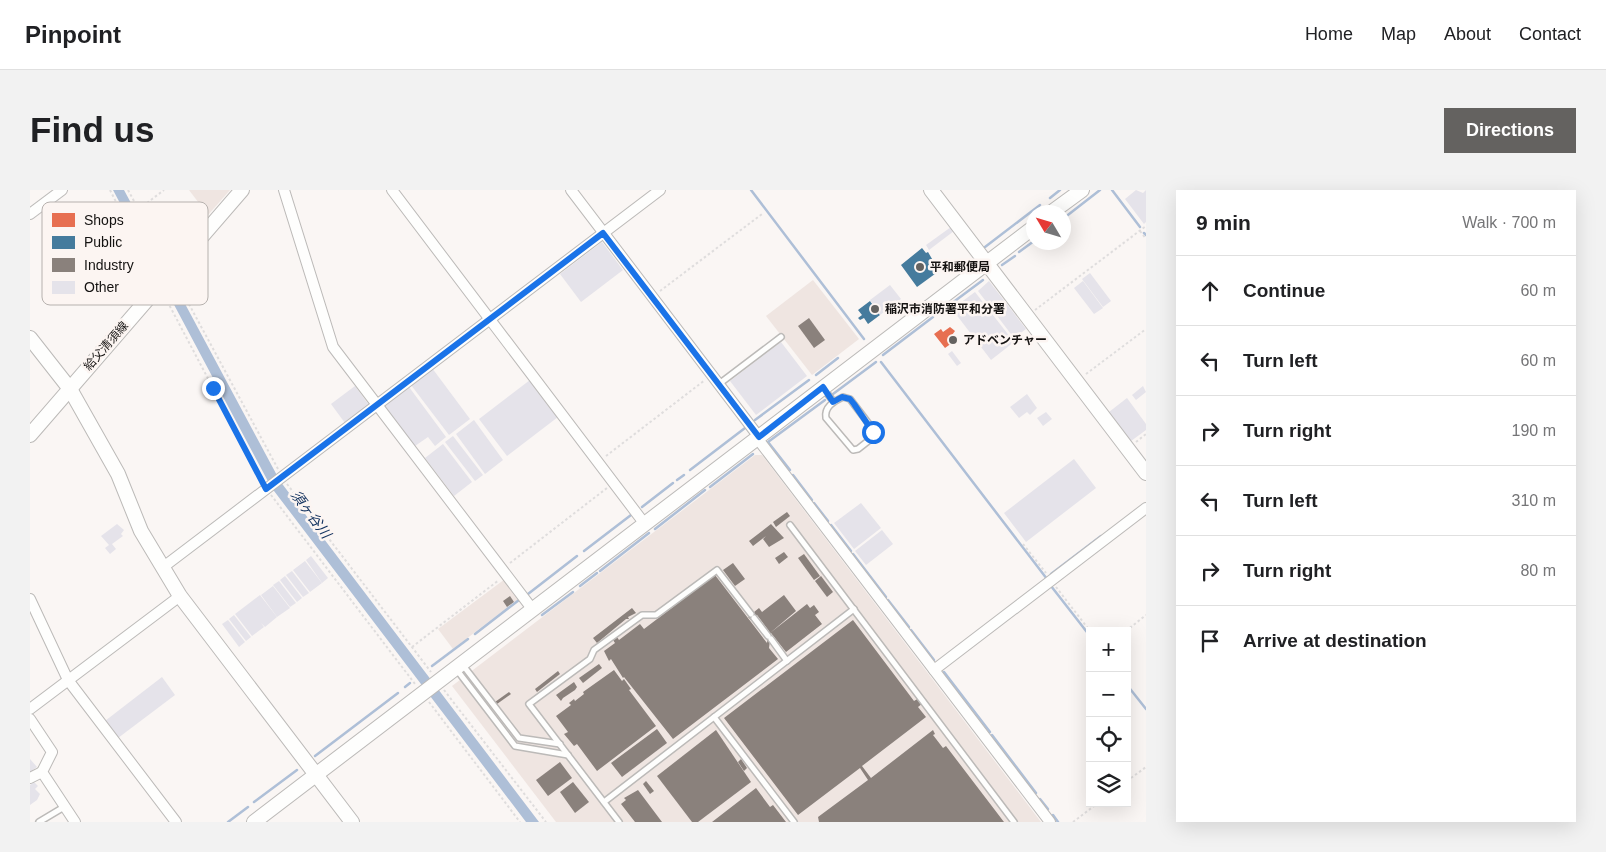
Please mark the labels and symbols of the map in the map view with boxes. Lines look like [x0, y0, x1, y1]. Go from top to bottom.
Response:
legend [42, 202, 208, 305]
north arrow [1026, 205, 1071, 250]
text: Shops [84, 212, 124, 228]
text: Public [84, 234, 122, 250]
text: Industry [84, 257, 134, 273]
place label: 平和郵便局 [930, 260, 990, 274]
marker: 平和郵便局 [914, 261, 926, 273]
text: Other [84, 279, 119, 295]
place label: 稲沢市消防署平和分署 [885, 302, 1005, 316]
marker: 稲沢市消防署平和分署 [869, 303, 881, 315]
street label: 給父清須線 [81, 319, 131, 373]
place label: アドベンチャー [963, 333, 1047, 347]
marker: アドベンチャー [947, 334, 959, 346]
route end [202, 377, 225, 400]
route start [862, 421, 885, 444]
water label: 須ヶ谷川 [288, 487, 335, 543]

